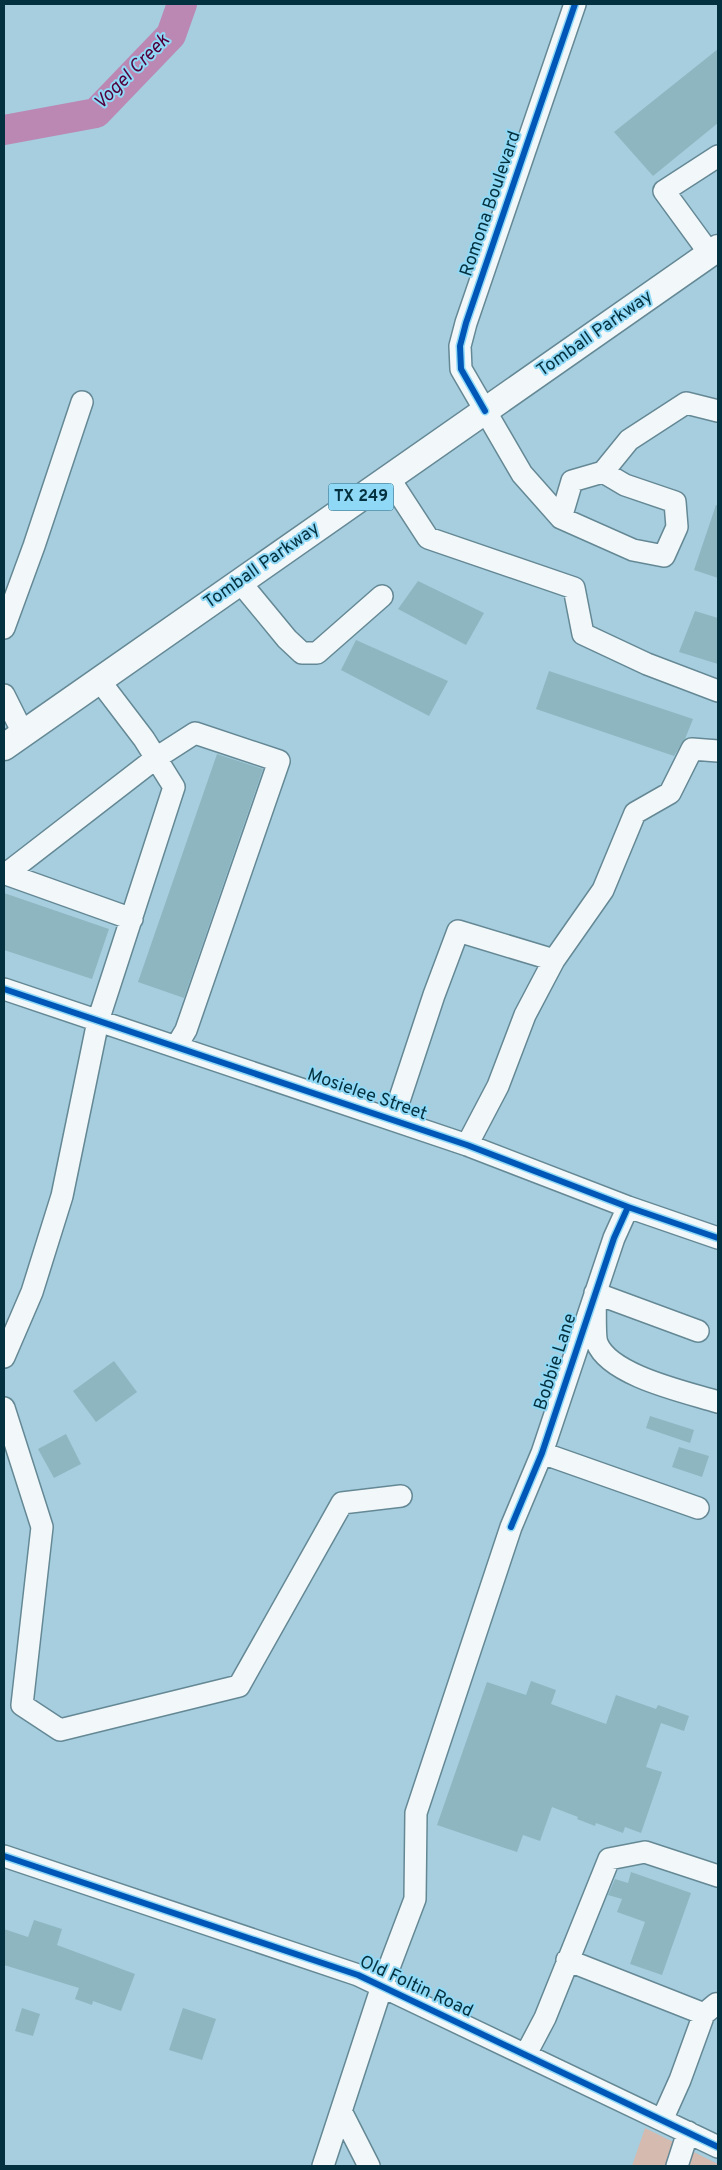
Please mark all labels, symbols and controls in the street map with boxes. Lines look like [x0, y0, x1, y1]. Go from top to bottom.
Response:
water label: Vogel Creek [89, 29, 175, 115]
street label: Romona Boulevard [455, 128, 527, 280]
street label: Tomball Parkway [533, 286, 657, 382]
road number: TX 249 [328, 484, 394, 511]
street label: Tomball Parkway [200, 518, 324, 614]
street label: Mosielee Street [304, 1064, 430, 1126]
street label: Bobbie Lane [530, 1311, 582, 1413]
street label: Old Foltin Road [356, 1951, 476, 2023]

